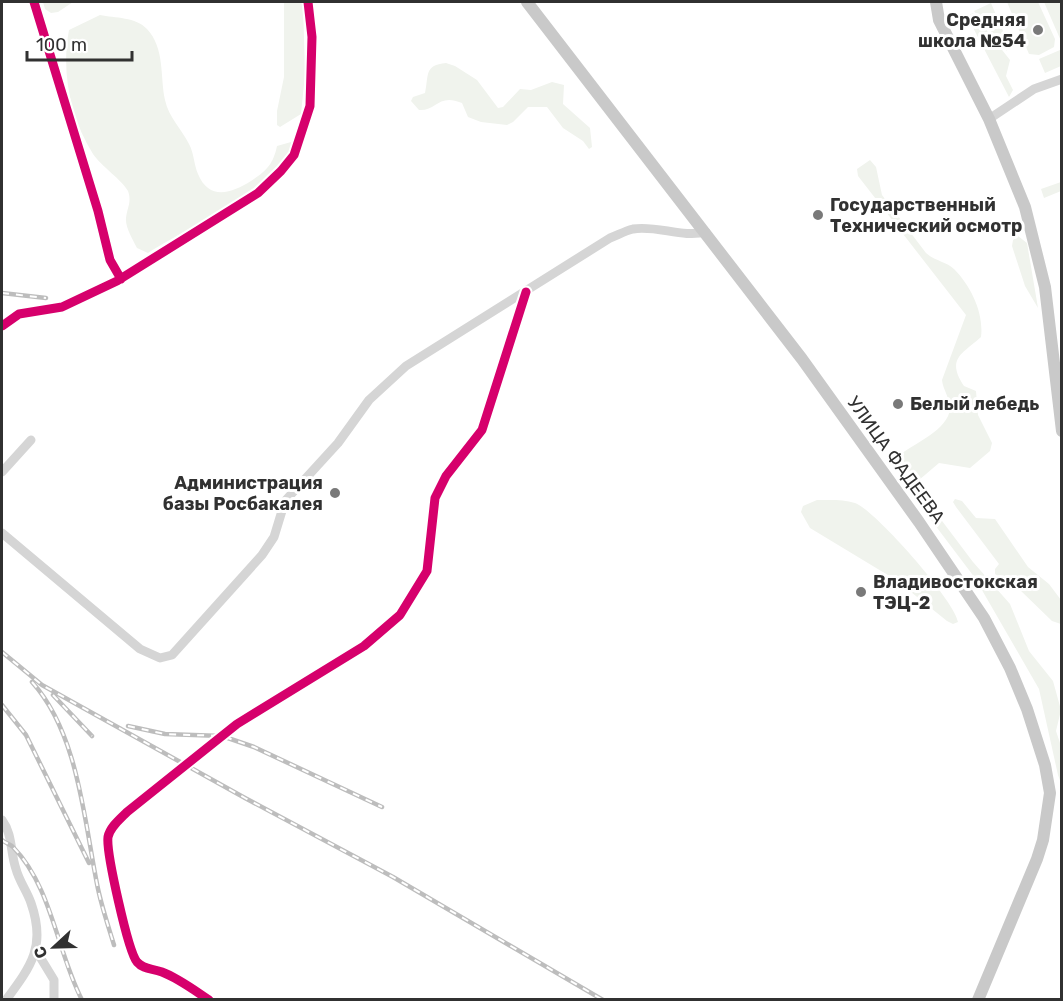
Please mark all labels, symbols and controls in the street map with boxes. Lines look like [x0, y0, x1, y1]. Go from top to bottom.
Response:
place label: Средняя школа №54 [918, 9, 1026, 52]
marker: Средняя школа №54 [1031, 23, 1045, 37]
scale bar [27, 24, 132, 62]
text: 100 m [36, 34, 87, 56]
place label: Государственный Технический осмотр [830, 194, 1022, 237]
marker: Государственный Технический осмотр [811, 208, 825, 222]
street label: УЛИЦА ФАДЕЕВА [842, 392, 950, 528]
place label: Белый лебедь [910, 393, 1039, 415]
marker: Белый лебедь [891, 397, 905, 411]
place label: Администрация базы Росбакалея [163, 472, 323, 515]
marker: Администрация базы Росбакалея [328, 486, 342, 500]
place label: Владивостокская ТЭЦ-2 [873, 571, 1038, 614]
marker: Владивостокская ТЭЦ-2 [854, 585, 868, 599]
north arrow [24, 917, 84, 977]
text: С [30, 944, 51, 961]

